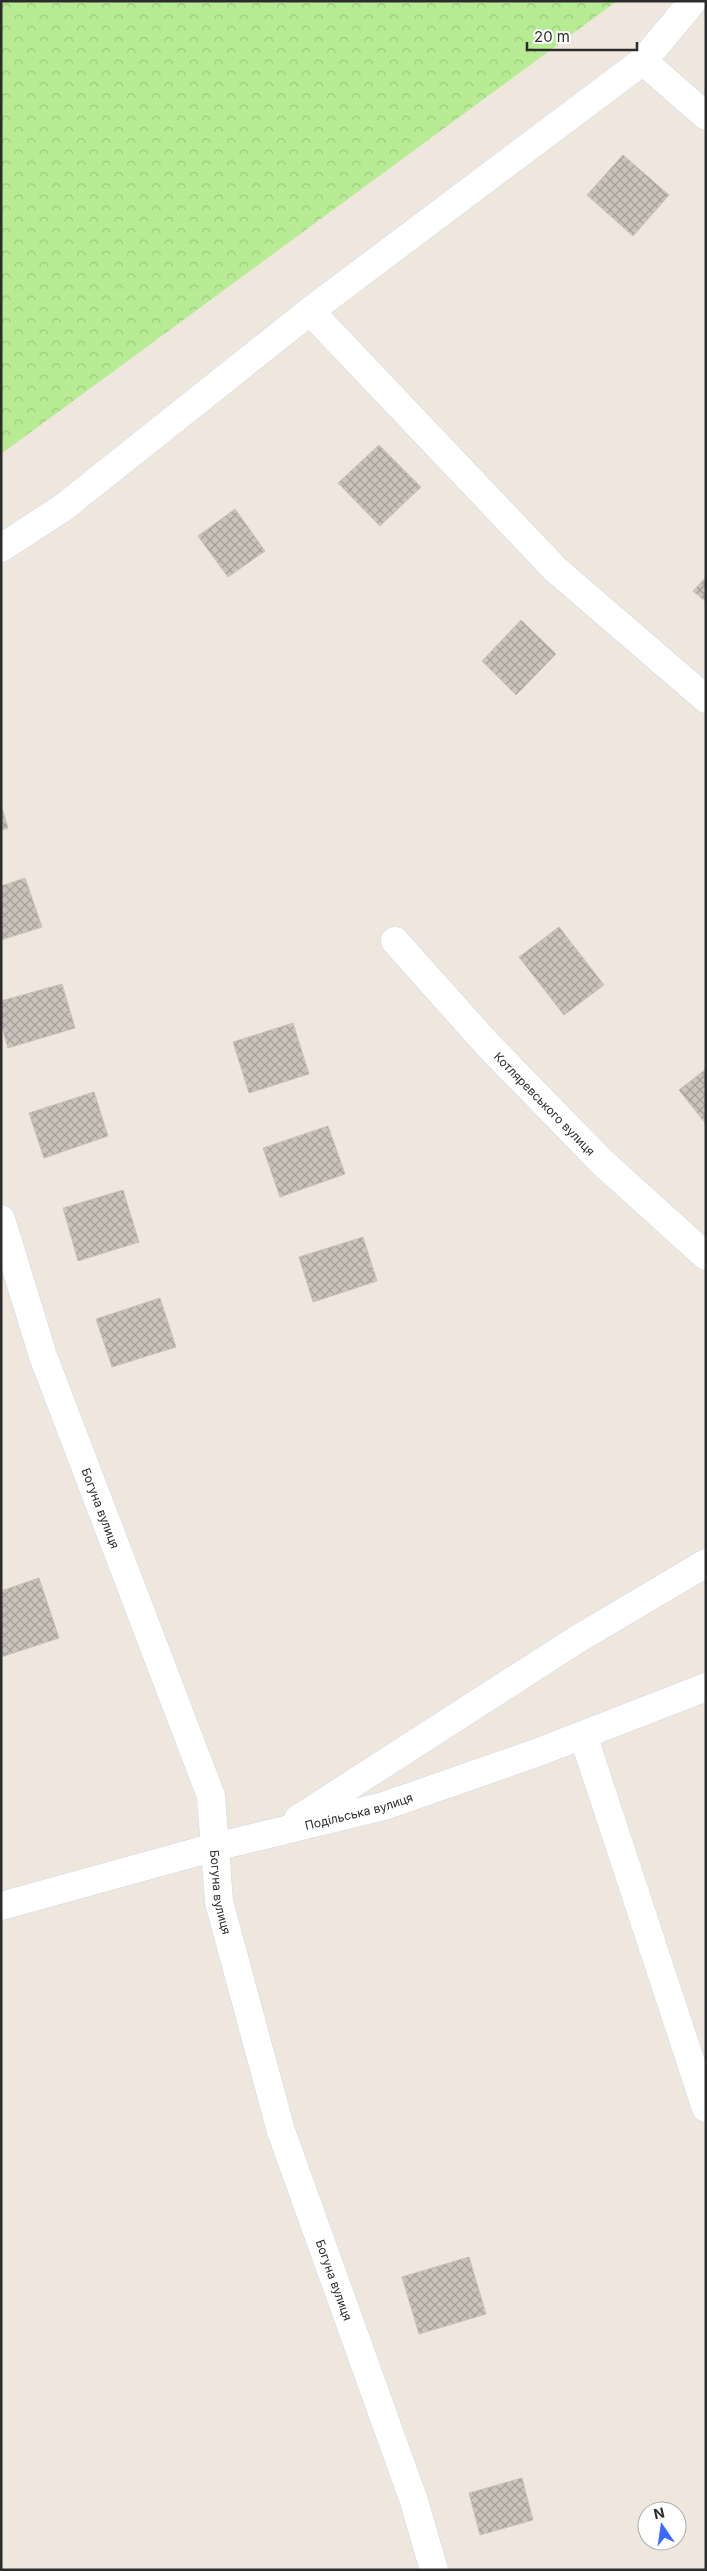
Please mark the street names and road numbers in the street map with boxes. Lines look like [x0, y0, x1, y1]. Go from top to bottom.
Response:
street label: Котляревського вулиця [491, 1049, 599, 1158]
street label: Богуна вулиця [79, 1466, 123, 1550]
street label: Подільська вулиця [303, 1789, 415, 1833]
street label: Богуна вулиця [208, 1849, 235, 1936]
street label: Богуна вулиця [313, 2237, 356, 2322]

